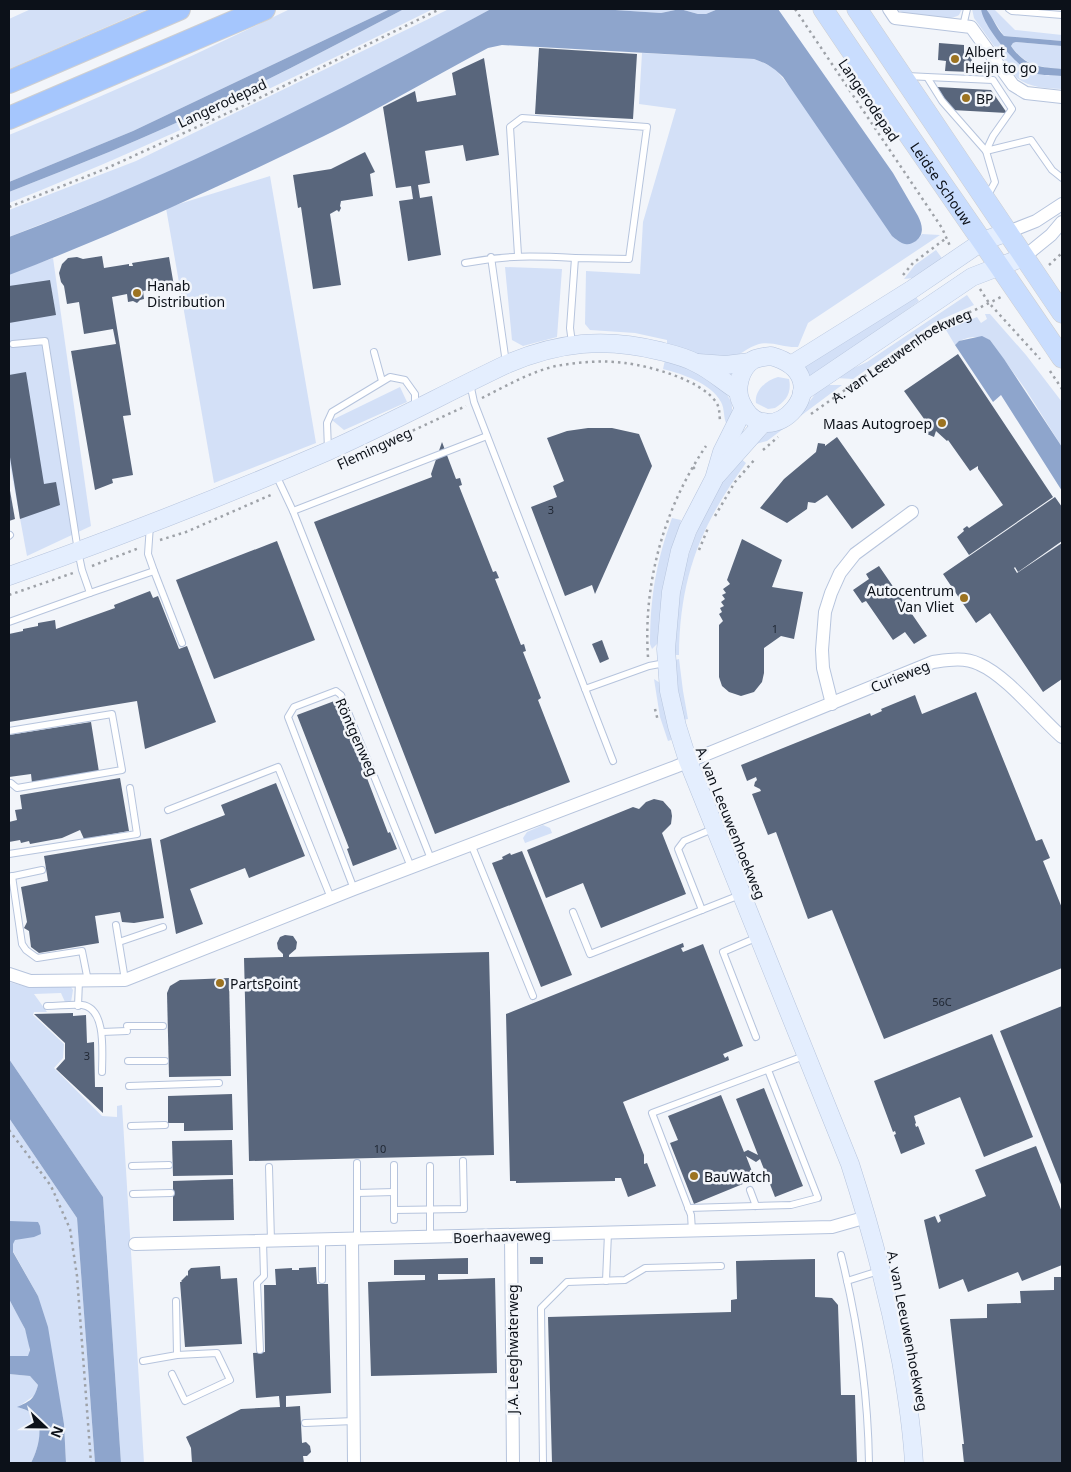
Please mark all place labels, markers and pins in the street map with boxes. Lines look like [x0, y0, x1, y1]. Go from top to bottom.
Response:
place label: Albert Heijn to go [965, 42, 1037, 77]
marker: Albert Heijn to go [949, 53, 961, 65]
place label: BP [976, 89, 994, 108]
marker: BP [960, 92, 972, 104]
place label: Hanab Distribution [147, 276, 225, 311]
marker: Hanab Distribution [131, 287, 143, 299]
place label: Maas Autogroep [823, 414, 932, 433]
marker: Maas Autogroep [936, 417, 948, 429]
place label: Autocentrum Van Vliet [867, 581, 954, 616]
marker: Autocentrum Van Vliet [958, 592, 970, 604]
place label: PartsPoint [230, 974, 298, 993]
marker: PartsPoint [214, 977, 226, 989]
place label: BauWatch [704, 1167, 771, 1186]
marker: BauWatch [688, 1170, 700, 1182]

